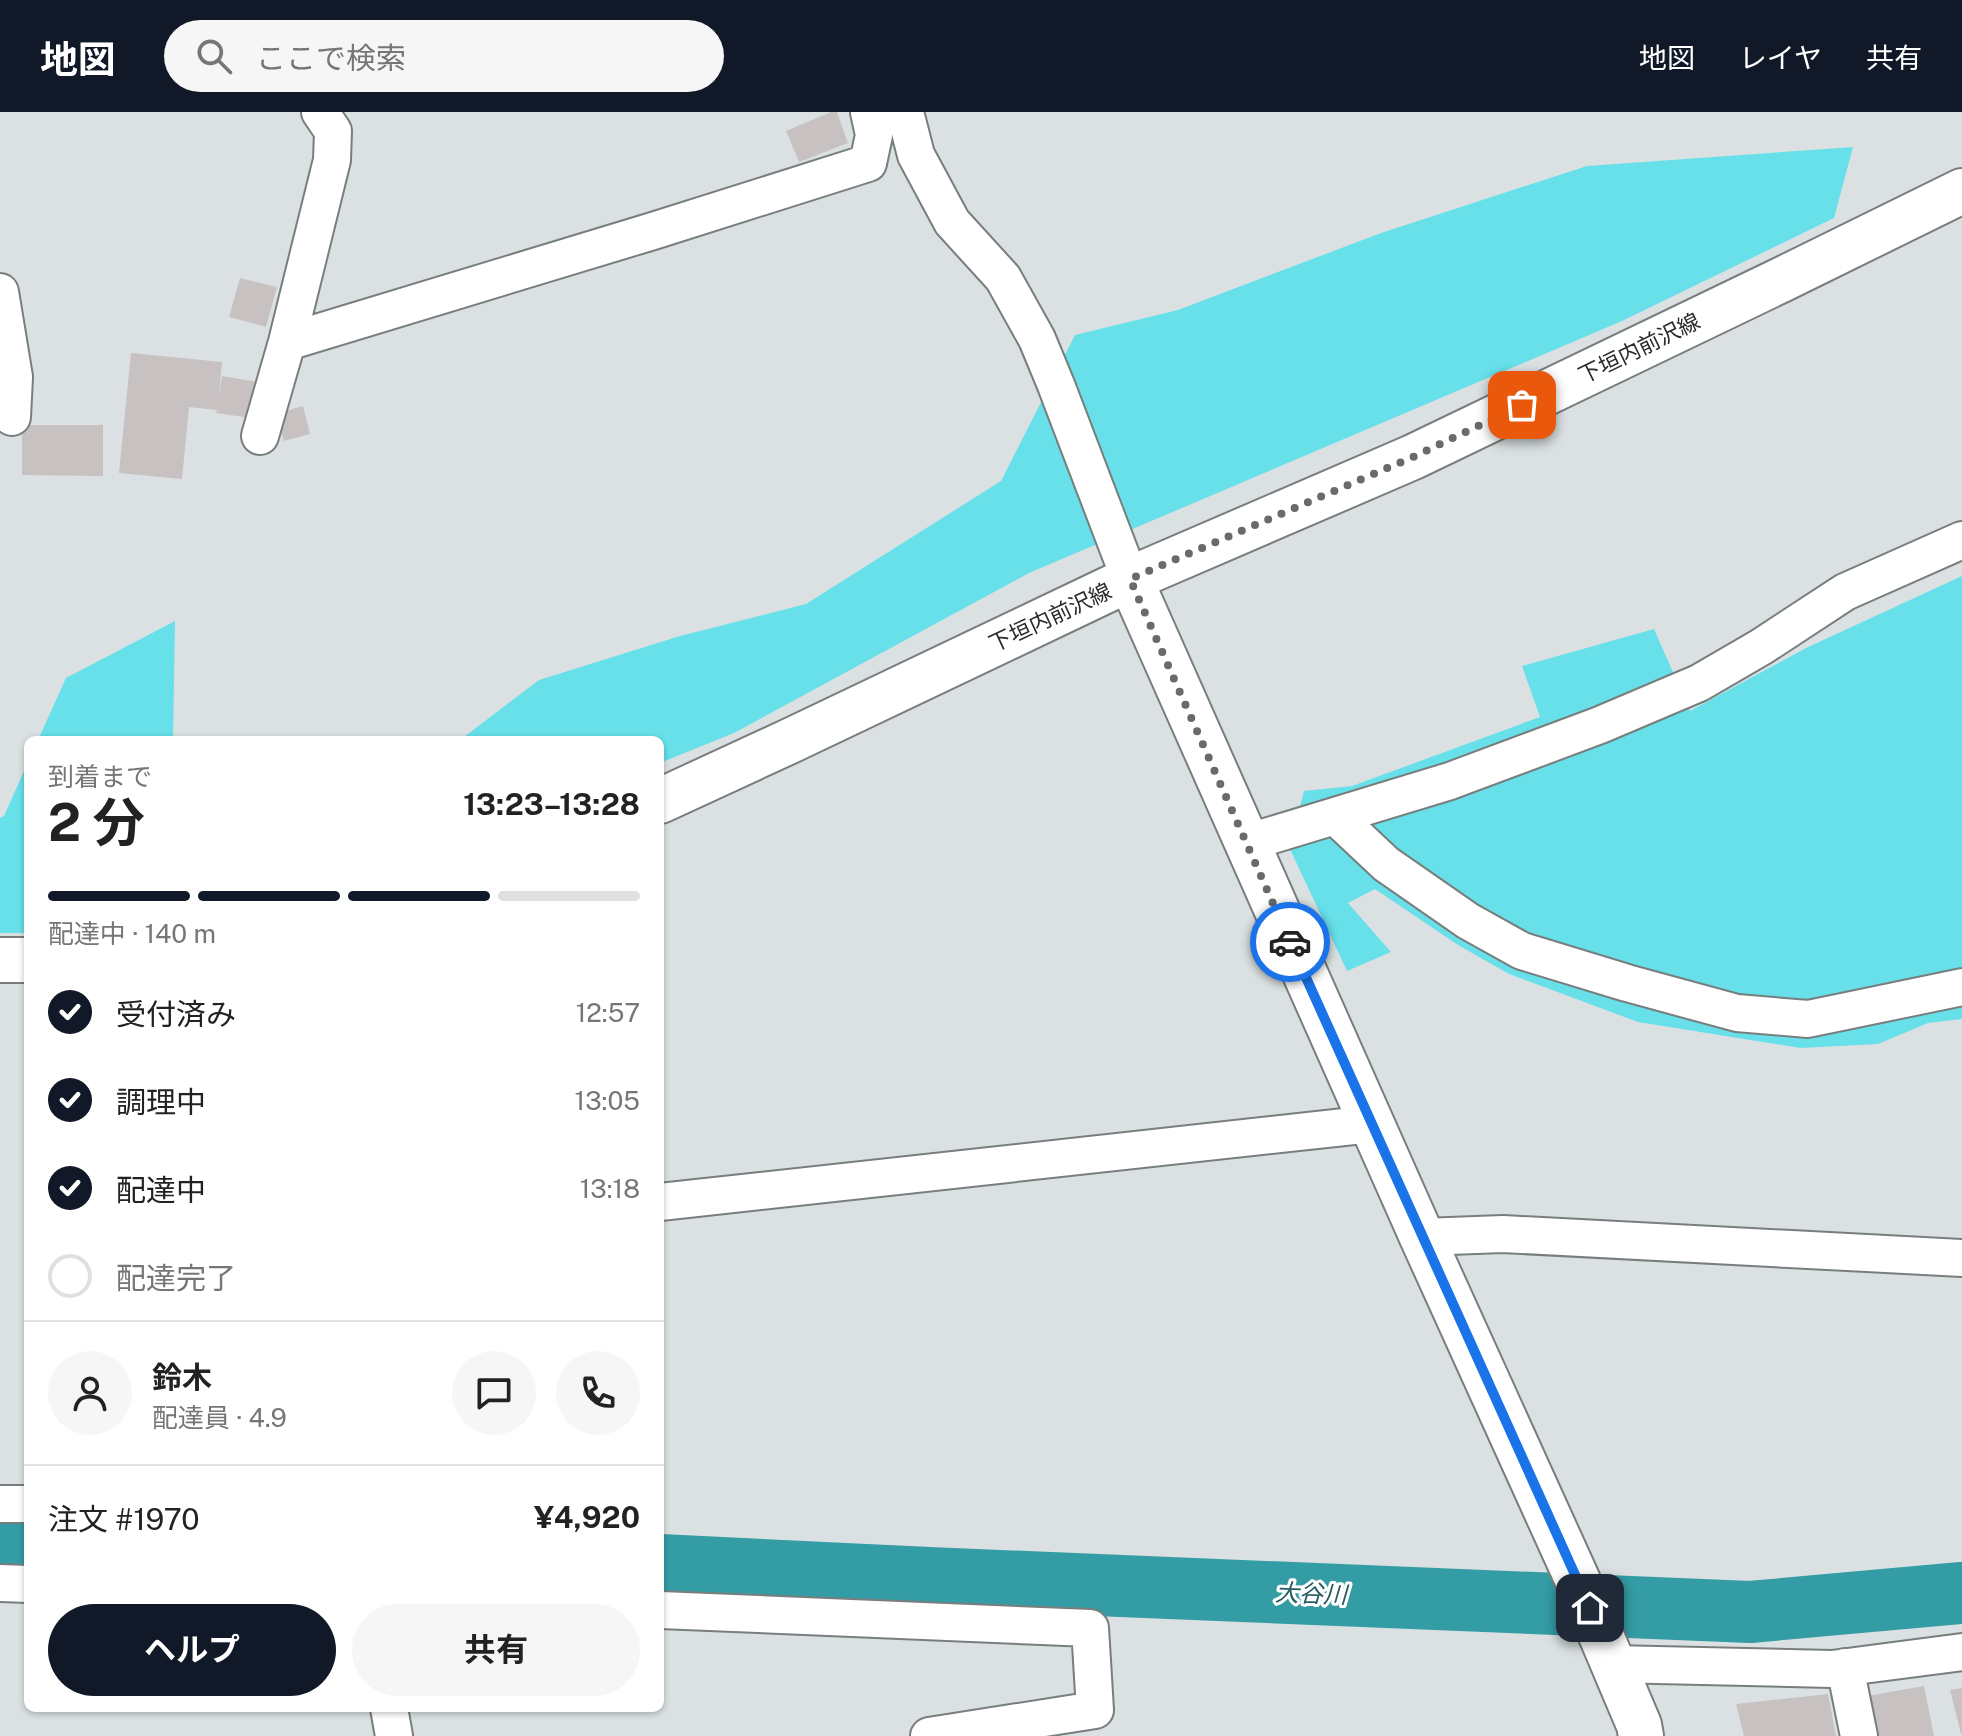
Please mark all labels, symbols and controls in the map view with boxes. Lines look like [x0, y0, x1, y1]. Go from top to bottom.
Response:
search box [164, 20, 724, 92]
icon: search [192, 34, 236, 78]
text: 地図 [40, 37, 116, 82]
text: ここで検索 [256, 40, 406, 76]
text: 地図 [1639, 41, 1695, 74]
text: レイヤ [1739, 41, 1822, 74]
text: 共有 [1866, 41, 1922, 74]
street label: 下垣内前沢線 [1574, 307, 1704, 389]
pin [1488, 371, 1556, 439]
icon: bag [1500, 383, 1544, 427]
street label: 下垣内前沢線 [985, 577, 1115, 657]
text: 到着まで [48, 761, 152, 792]
text: 13:23–13:28 [463, 786, 640, 822]
text: 2 分 [48, 792, 145, 853]
courier [1250, 902, 1330, 982]
text: 配達中 · 140 m [48, 918, 216, 949]
icon: car [1268, 920, 1312, 964]
icon: check [48, 990, 92, 1034]
text: 受付済み [116, 996, 236, 1032]
text: 12:57 [576, 997, 640, 1028]
icon: check [48, 1078, 92, 1122]
text: 調理中 [116, 1084, 206, 1120]
text: 13:05 [575, 1085, 640, 1116]
icon: check [48, 1166, 92, 1210]
text: 配達中 [116, 1172, 206, 1208]
text: 13:18 [580, 1173, 640, 1204]
text: 配達完了 [116, 1260, 236, 1296]
button: person [48, 1351, 132, 1435]
button: chat [452, 1351, 536, 1435]
button: phone [556, 1351, 640, 1435]
text: 鈴木 [152, 1359, 212, 1395]
text: 配達員 · 4.9 [152, 1402, 287, 1433]
text: ¥4,920 [534, 1499, 640, 1535]
text: 注文 #1970 [48, 1501, 200, 1537]
pin [1556, 1574, 1624, 1642]
water label: 大谷川 [1275, 1578, 1350, 1608]
icon: home [1568, 1586, 1612, 1630]
button: ヘルプ [48, 1604, 336, 1696]
button: 共有 [352, 1604, 640, 1696]

